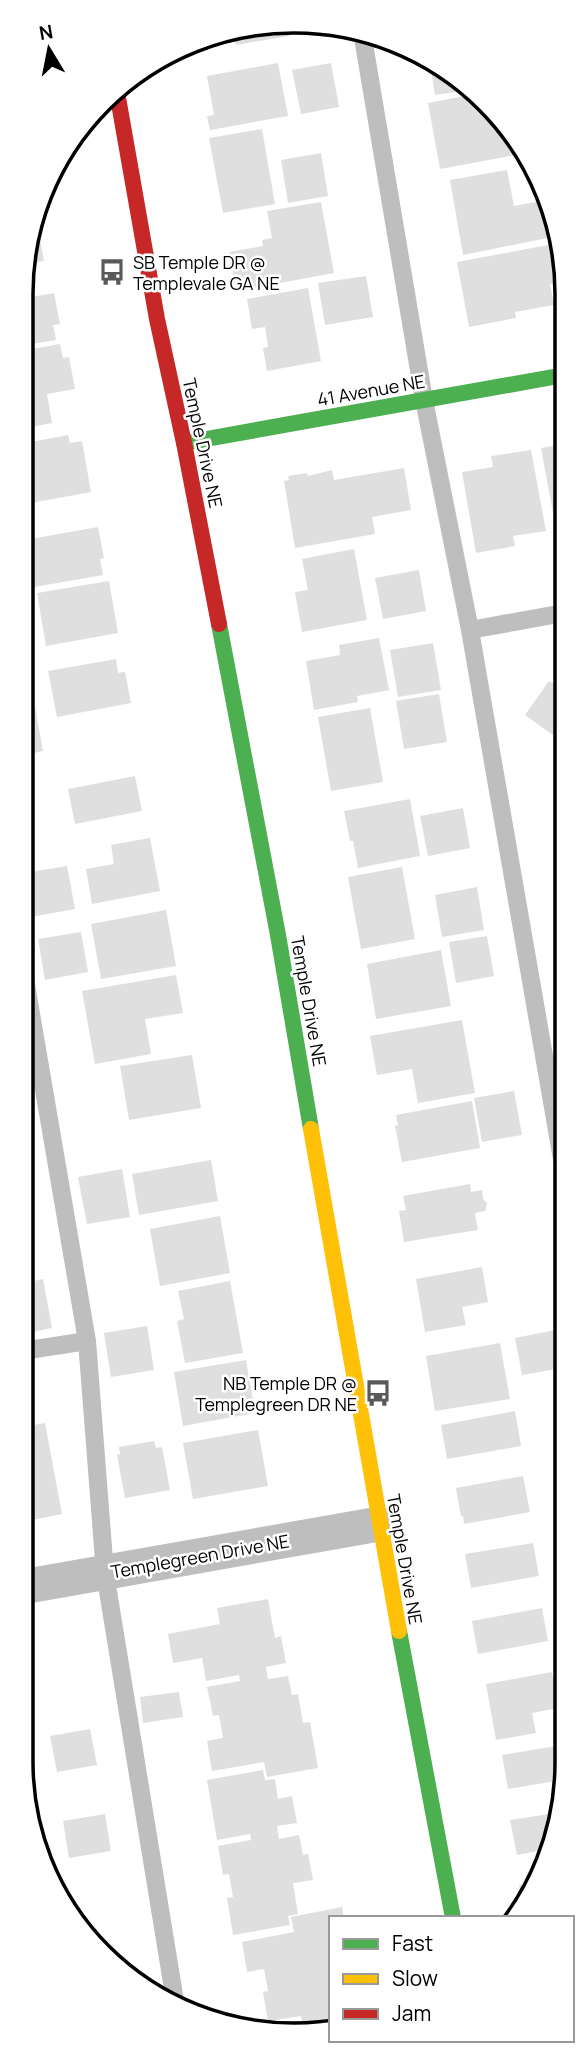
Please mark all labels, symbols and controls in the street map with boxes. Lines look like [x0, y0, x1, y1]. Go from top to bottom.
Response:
north arrow [14, 14, 84, 84]
text: N [37, 18, 55, 46]
place label: SB Temple DR @ Templevale GA NE [133, 250, 280, 295]
bus stop icon: SB Temple DR @ Templevale GA NE [97, 257, 127, 287]
street label: 41 Avenue NE [315, 369, 427, 411]
street label: Temple Drive NE [178, 376, 228, 510]
street label: Temple Drive NE [286, 934, 332, 1068]
place label: NB Temple DR @ Templegreen DR NE [195, 1371, 357, 1416]
bus stop icon: NB Temple DR @ Templegreen DR NE [363, 1378, 393, 1408]
street label: Temple Drive NE [382, 1492, 428, 1626]
street label: Templegreen Drive NE [109, 1529, 291, 1583]
legend [329, 1916, 574, 2042]
text: Fast [392, 1929, 433, 1957]
text: Slow [392, 1964, 438, 1992]
text: Jam [392, 1999, 431, 2027]

